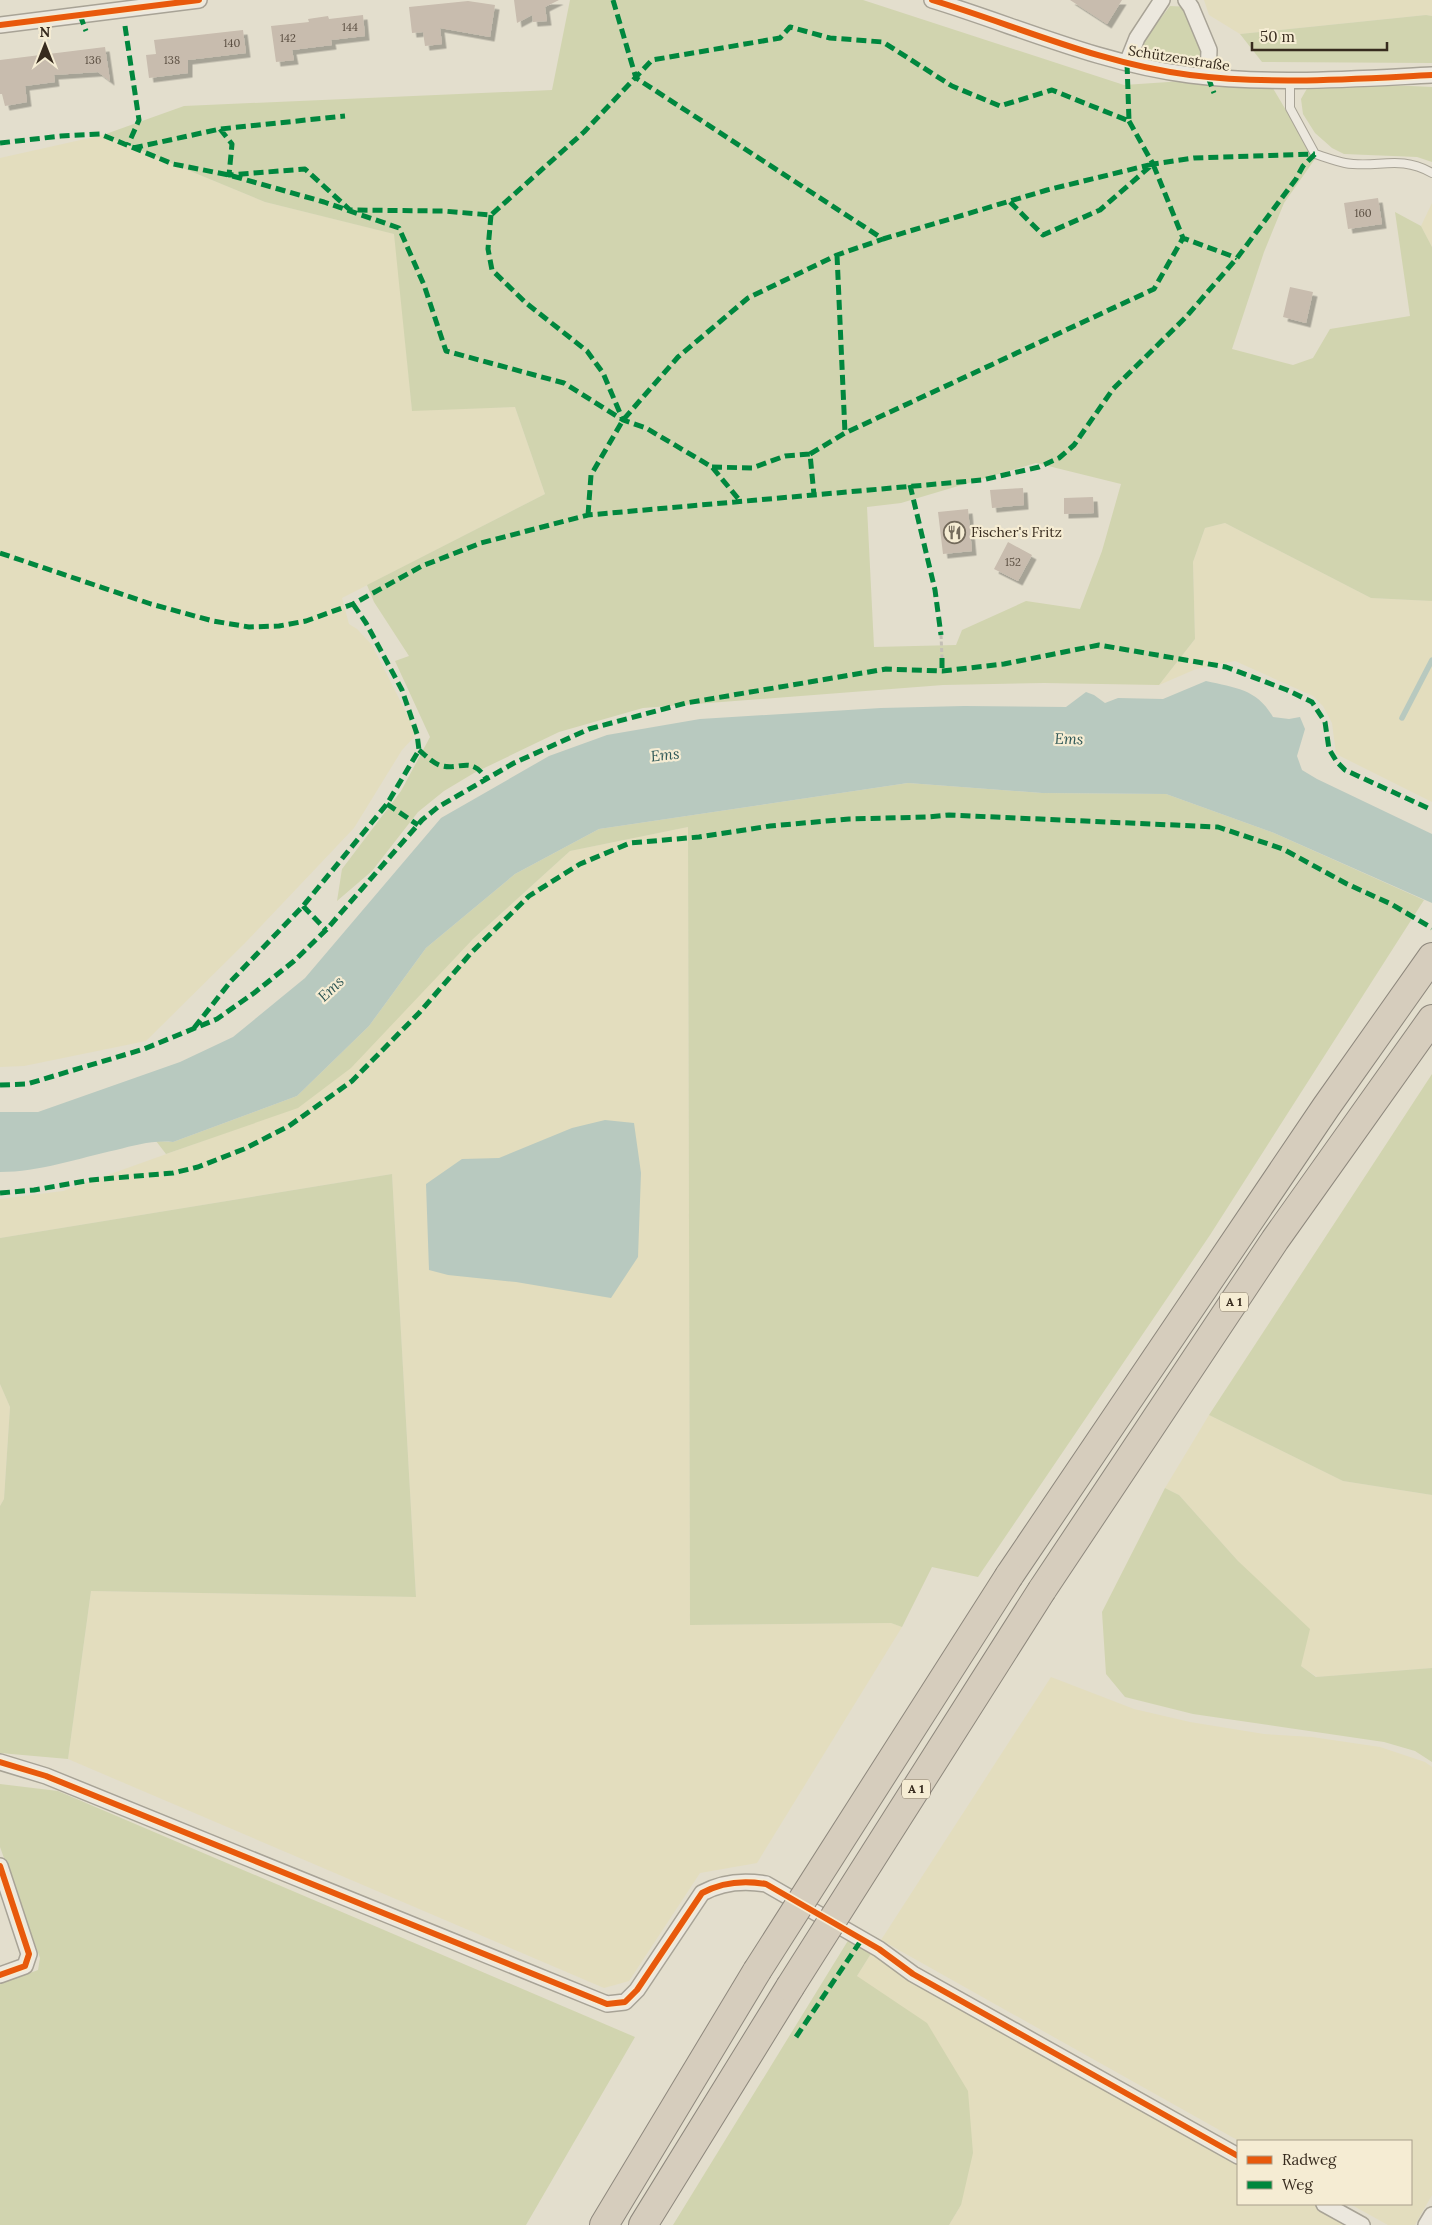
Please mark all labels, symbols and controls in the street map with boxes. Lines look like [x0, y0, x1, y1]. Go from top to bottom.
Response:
north arrow [20, 20, 70, 70]
house number: 144 [342, 20, 358, 34]
scale bar [1252, 20, 1387, 52]
text: N [40, 23, 51, 41]
text: 50 m [1260, 27, 1295, 46]
house number: 142 [280, 31, 296, 45]
house number: 140 [224, 36, 241, 50]
street label: Schützenstraße [1127, 41, 1232, 75]
house number: 136 [85, 53, 101, 67]
house number: 138 [164, 53, 180, 67]
house number: 160 [1354, 206, 1372, 220]
restaurant icon: Fischer's Fritz [943, 520, 967, 544]
place label: Fischer's Fritz [971, 523, 1062, 541]
house number: 152 [1005, 555, 1021, 569]
water label: Ems [1054, 729, 1084, 748]
water label: Ems [650, 744, 680, 765]
water label: Ems [314, 972, 348, 1005]
road number: A 1 [1220, 1292, 1248, 1311]
road number: A 1 [902, 1780, 930, 1798]
legend [1237, 2140, 1412, 2205]
text: Radweg [1282, 2150, 1337, 2169]
text: Weg [1282, 2175, 1313, 2194]

